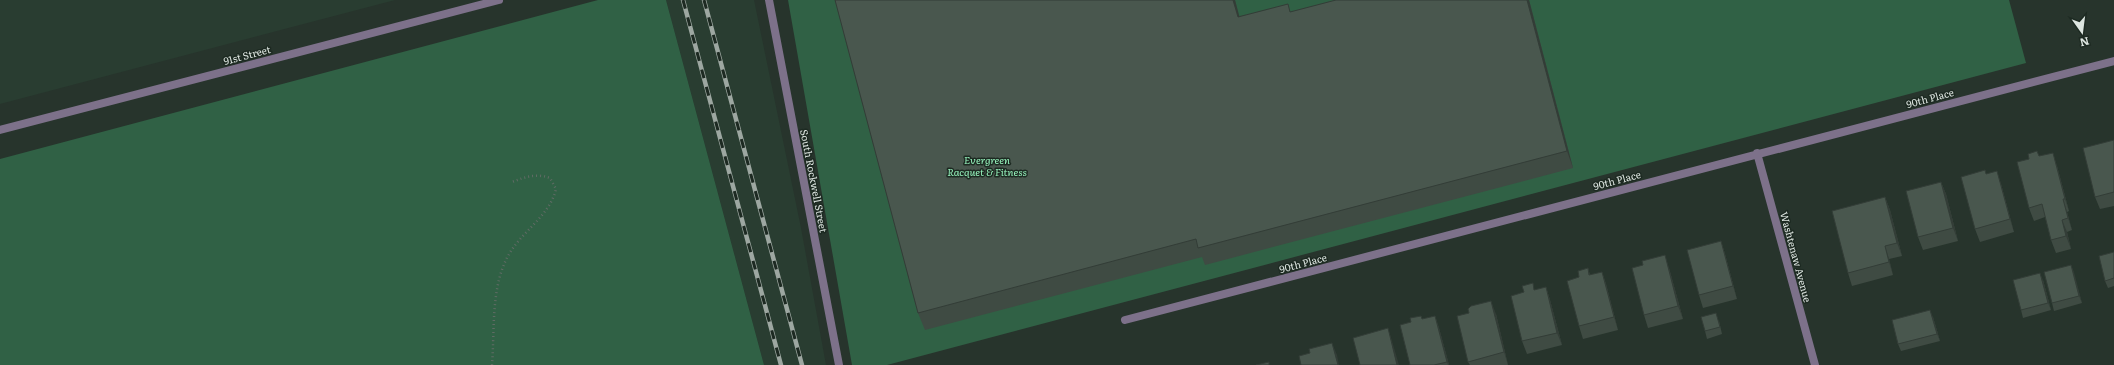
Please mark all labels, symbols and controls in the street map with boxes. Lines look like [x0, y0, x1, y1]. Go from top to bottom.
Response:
north arrow [2062, 12, 2102, 52]
text: N [2078, 34, 2091, 52]
street label: 91st Street [222, 41, 272, 68]
street label: 90th Place [1905, 84, 1955, 111]
street label: South Rockwell Street [797, 128, 832, 234]
park label: Evergreen Racquet & Fitness [947, 152, 1027, 179]
street label: 90th Place [1592, 166, 1642, 193]
street label: Washtenaw Avenue [1777, 210, 1816, 304]
street label: 90th Place [1278, 249, 1328, 276]

